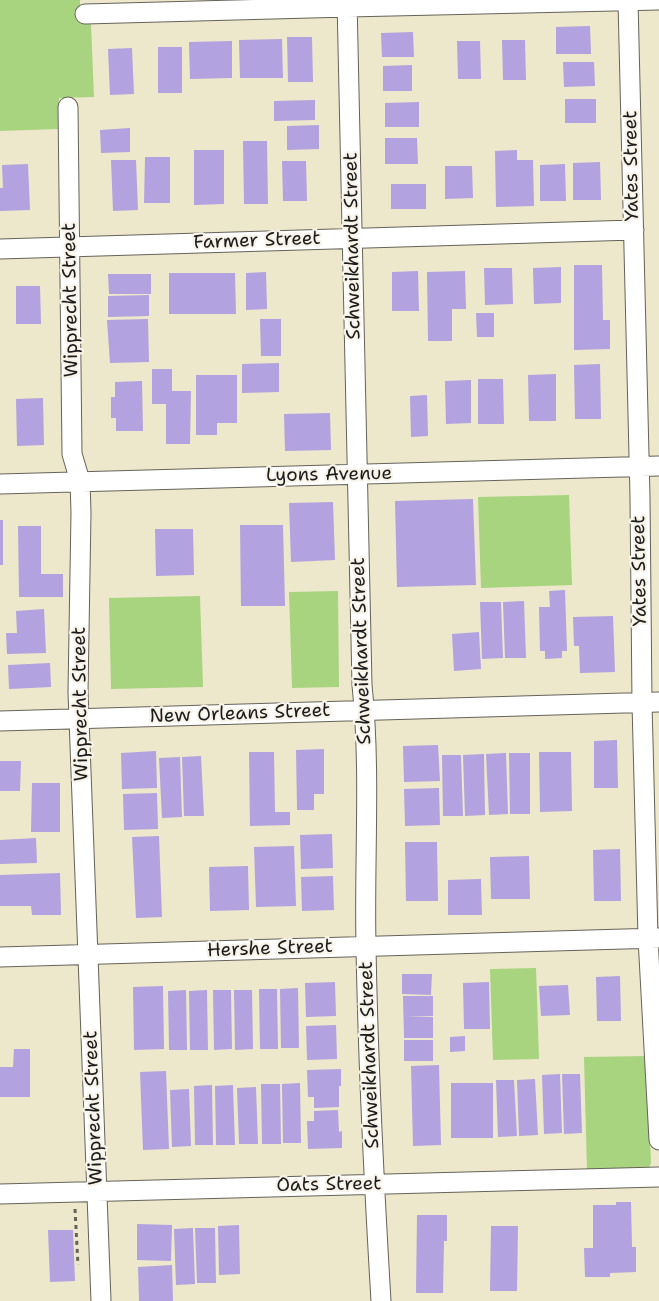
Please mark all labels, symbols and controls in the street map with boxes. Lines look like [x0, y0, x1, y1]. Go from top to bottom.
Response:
street label: Yates Street [620, 110, 644, 222]
street label: Schweikhardt Street [340, 152, 366, 340]
street label: Wipprecht Street [58, 222, 84, 378]
street label: Farmer Street [193, 227, 321, 255]
street label: Lyons Avenue [266, 462, 392, 488]
street label: Yates Street [628, 515, 652, 627]
street label: Schweikhardt Street [347, 557, 377, 745]
street label: Wipprecht Street [68, 626, 94, 782]
street label: New Orleans Street [149, 699, 331, 729]
street label: Hershe Street [207, 935, 333, 963]
street label: Schweikhardt Street [355, 961, 385, 1149]
street label: Wipprecht Street [80, 1030, 108, 1186]
street label: Oats Street [276, 1173, 382, 1197]

